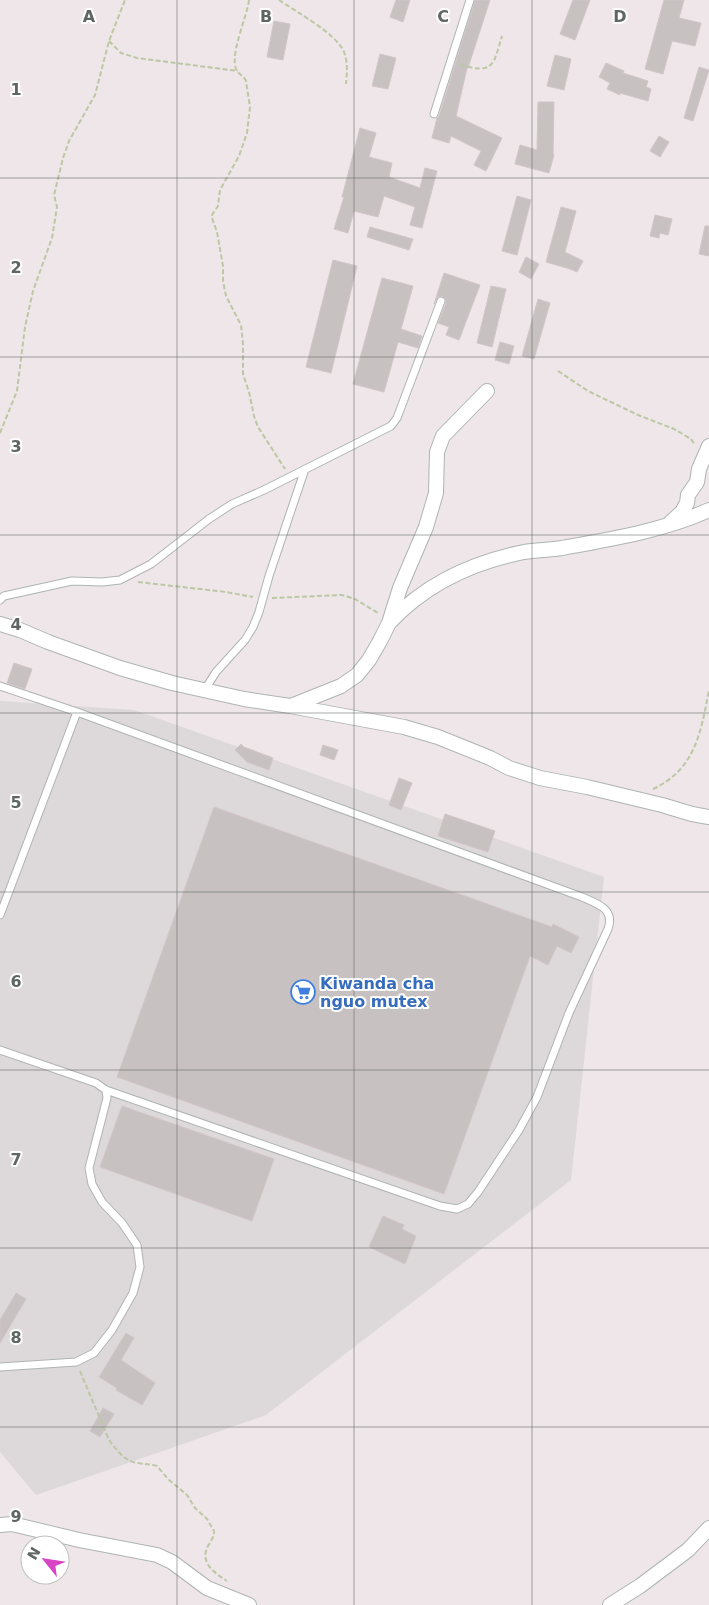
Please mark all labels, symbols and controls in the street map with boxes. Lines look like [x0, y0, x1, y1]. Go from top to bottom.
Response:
text: A [83, 7, 96, 26]
text: B [260, 7, 272, 26]
text: C [437, 7, 449, 26]
text: D [613, 7, 627, 26]
text: 1 [10, 80, 22, 99]
text: 2 [10, 258, 22, 277]
text: 3 [10, 437, 22, 456]
text: 4 [10, 615, 22, 634]
text: 5 [10, 793, 22, 812]
text: 6 [10, 972, 22, 991]
place label: Kiwanda cha nguo mutex [320, 974, 434, 1011]
supermarket icon: Kiwanda cha nguo mutex [290, 979, 316, 1005]
text: 7 [10, 1150, 22, 1169]
text: 8 [10, 1328, 22, 1347]
text: 9 [10, 1507, 22, 1526]
north arrow [20, 1535, 70, 1585]
text: N [24, 1544, 44, 1563]

